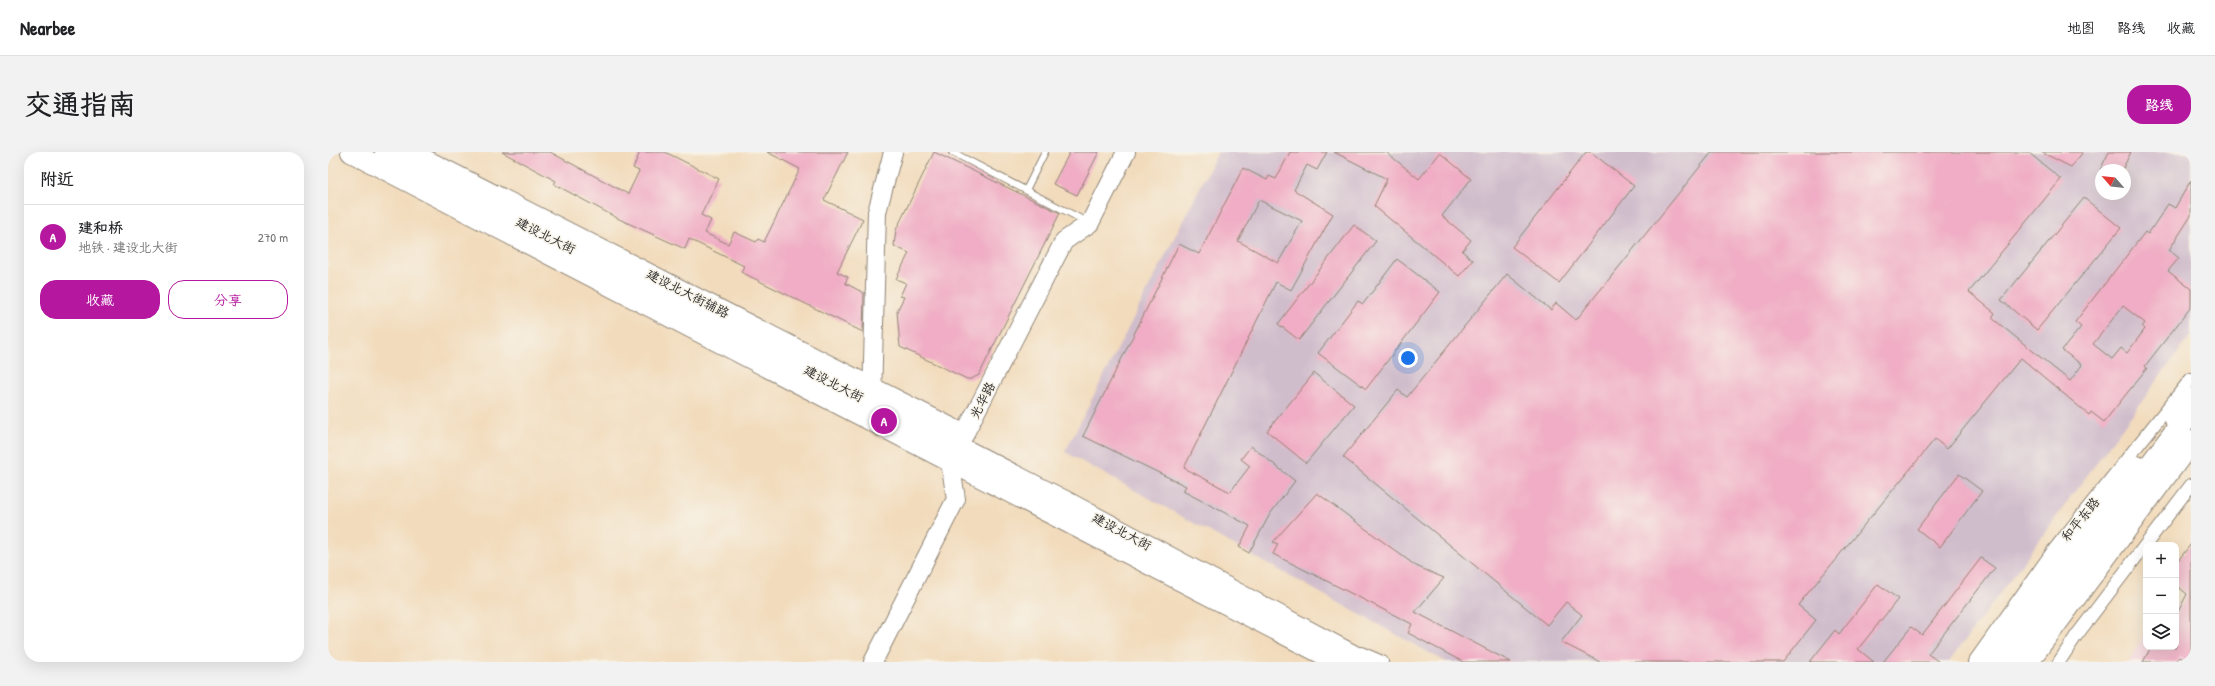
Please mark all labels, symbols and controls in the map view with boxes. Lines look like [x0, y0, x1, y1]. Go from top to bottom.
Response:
text: Nearbee [20, 15, 75, 41]
text: 地图 [2067, 18, 2095, 37]
text: 路线 [2117, 18, 2145, 37]
text: 收藏 [2167, 18, 2195, 37]
text: 交通指南 [24, 85, 136, 123]
button: 路线 [2127, 85, 2191, 124]
north arrow [2095, 164, 2131, 200]
text: 附近 [40, 167, 74, 190]
street label: 建设北大街 [513, 212, 579, 258]
text: 建和桥 [78, 217, 123, 238]
text: A [50, 228, 56, 246]
text: 270 m [258, 228, 288, 246]
text: 地铁 · 建设北大街 [78, 238, 178, 256]
street label: 建设北大街辅路 [643, 264, 733, 322]
button: 收藏 [40, 280, 160, 319]
button: 分享 [168, 280, 288, 319]
your location [1398, 348, 1418, 368]
street label: 建设北大街 [801, 360, 867, 406]
street label: 光华路 [965, 379, 999, 421]
pin: A [871, 406, 897, 436]
street label: 和平东路 [2057, 493, 2103, 545]
street label: 建设北大街 [1089, 508, 1155, 554]
map controls [2143, 542, 2179, 650]
button: + [2143, 542, 2179, 578]
button: − [2143, 578, 2179, 614]
button: layers [2143, 614, 2179, 650]

